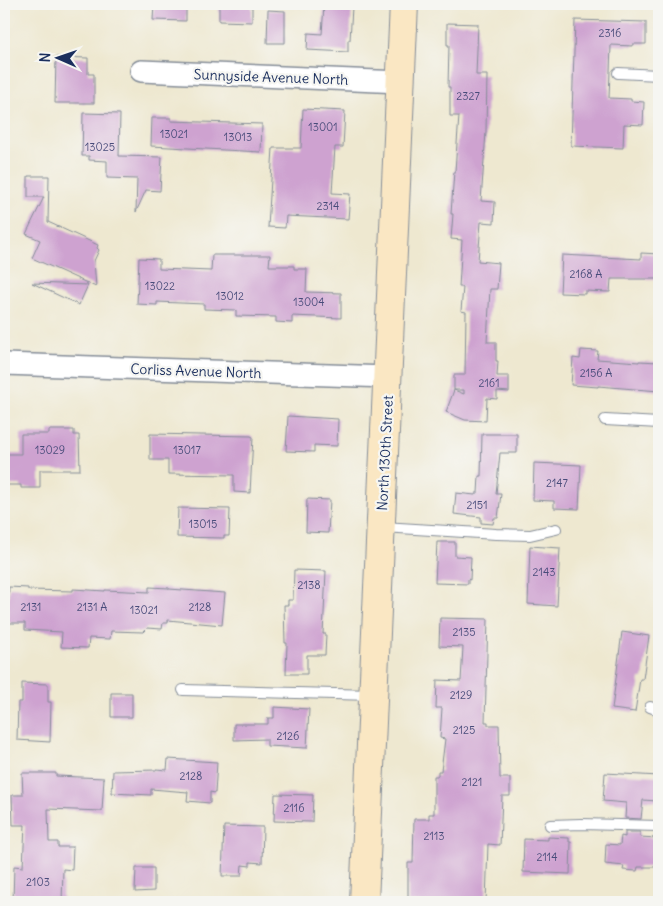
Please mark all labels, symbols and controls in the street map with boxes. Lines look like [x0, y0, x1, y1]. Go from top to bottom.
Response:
house number: 2316 [599, 26, 621, 40]
north arrow [32, 32, 82, 82]
text: N [36, 52, 54, 63]
street label: Sunnyside Avenue North [193, 65, 349, 89]
house number: 2327 [456, 89, 480, 103]
house number: 13001 [308, 120, 338, 134]
house number: 13021 [160, 127, 188, 141]
house number: 13013 [224, 130, 252, 144]
house number: 13025 [85, 140, 115, 154]
house number: 2314 [317, 199, 339, 213]
house number: 2168 A [570, 267, 602, 281]
house number: 13022 [145, 279, 175, 293]
house number: 13012 [216, 289, 244, 303]
house number: 13004 [293, 295, 325, 309]
street label: Corliss Avenue North [130, 360, 262, 382]
house number: 2156 A [580, 366, 612, 380]
house number: 2161 [478, 376, 500, 390]
street label: North 130th Street [373, 395, 397, 511]
house number: 13029 [35, 443, 65, 457]
house number: 13017 [173, 443, 201, 457]
house number: 2147 [546, 476, 569, 490]
house number: 2151 [466, 498, 488, 512]
house number: 13015 [189, 517, 217, 531]
house number: 2143 [532, 565, 556, 579]
house number: 2138 [298, 578, 320, 592]
house number: 2131 [21, 600, 41, 614]
house number: 2131 A [77, 600, 107, 614]
house number: 2128 [189, 600, 211, 614]
house number: 13021 [130, 603, 158, 617]
house number: 2135 [453, 625, 475, 639]
house number: 2129 [450, 688, 472, 702]
house number: 2125 [453, 723, 475, 737]
house number: 2126 [277, 729, 299, 743]
house number: 2128 [180, 769, 202, 783]
house number: 2121 [462, 775, 482, 789]
house number: 2116 [283, 801, 305, 815]
house number: 2113 [423, 829, 445, 843]
house number: 2114 [536, 850, 558, 864]
house number: 2103 [26, 875, 50, 889]

